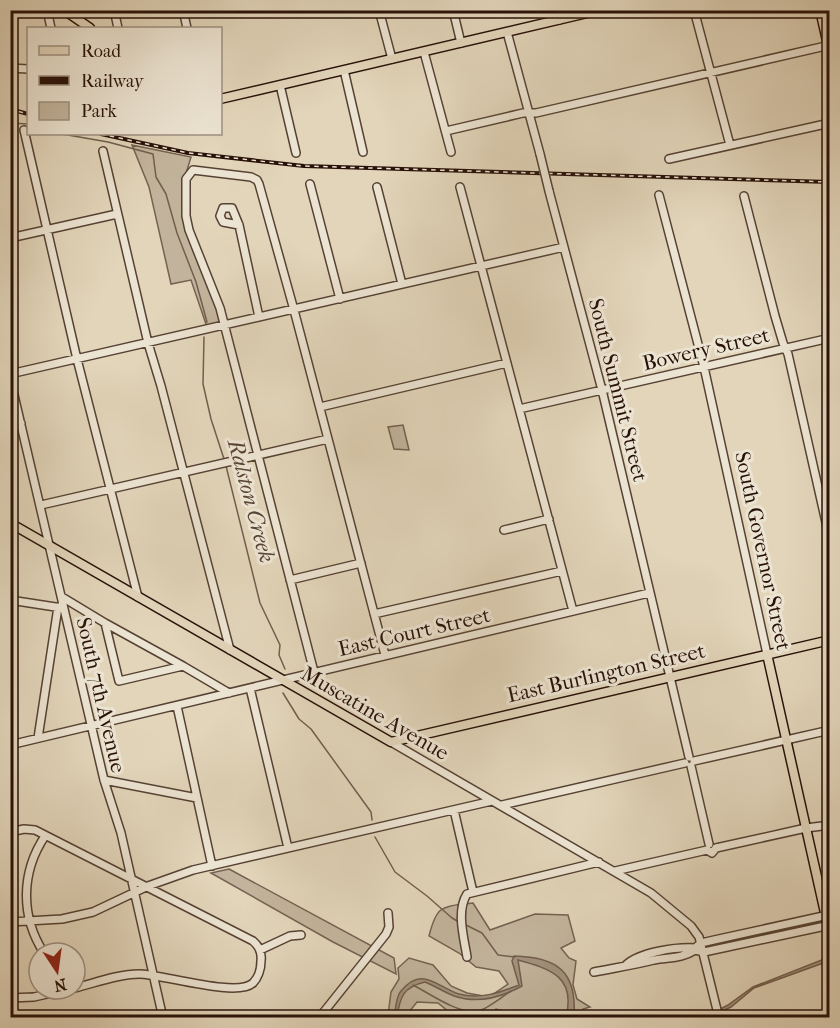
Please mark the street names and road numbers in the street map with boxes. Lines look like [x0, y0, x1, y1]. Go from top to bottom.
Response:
street label: South Summit Street [584, 296, 653, 485]
street label: Bowery Street [640, 323, 772, 375]
street label: South Governor Street [730, 449, 796, 653]
street label: East Court Street [336, 603, 493, 661]
street label: South 7th Avenue [71, 615, 131, 775]
street label: East Burlington Street [505, 638, 708, 707]
street label: Muscatine Avenue [297, 661, 453, 765]

